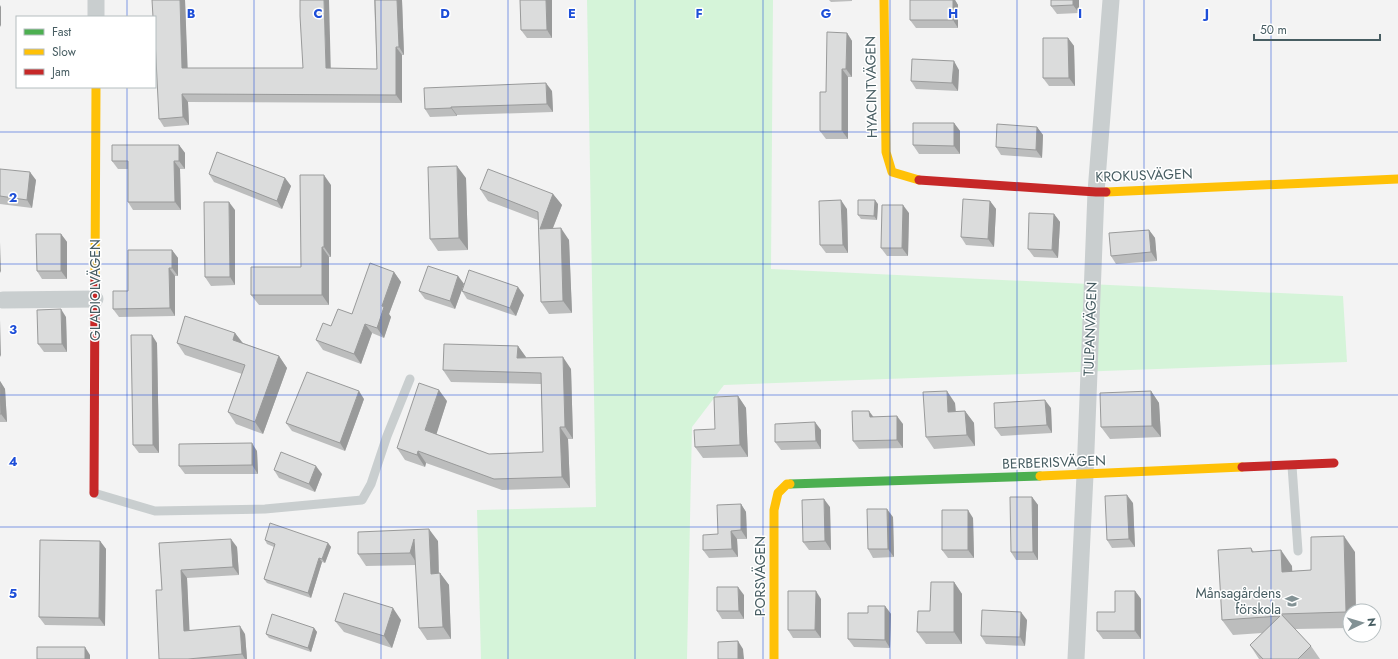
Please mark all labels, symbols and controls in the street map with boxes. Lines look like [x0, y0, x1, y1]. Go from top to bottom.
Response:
text: B [187, 4, 196, 23]
text: C [313, 4, 323, 23]
text: D [440, 4, 450, 23]
text: E [568, 4, 576, 23]
text: F [695, 4, 703, 23]
text: G [821, 4, 832, 23]
text: H [948, 4, 958, 23]
text: I [1078, 4, 1082, 23]
text: J [1202, 4, 1209, 23]
legend [16, 16, 156, 88]
scale bar [1254, 16, 1380, 42]
text: 50 m [1260, 21, 1287, 39]
text: Fast [52, 23, 71, 41]
street label: HYACINTVÄGEN [860, 36, 882, 138]
text: Slow [52, 43, 77, 61]
text: Jam [50, 63, 70, 81]
street label: KROKUSVÄGEN [1095, 163, 1193, 187]
text: 2 [9, 188, 17, 207]
street label: GLADIOLVÄGEN [85, 239, 105, 341]
street label: TULPANVÄGEN [1078, 281, 1102, 377]
text: 3 [9, 320, 17, 339]
street label: BERBERISVÄGEN [1002, 450, 1106, 474]
text: 4 [8, 452, 18, 471]
street label: PORSVÄGEN [750, 536, 770, 616]
place label: Månsagårdens förskola [1195, 583, 1281, 619]
text: 5 [9, 584, 17, 603]
school or university icon: Månsagårdens förskola [1284, 593, 1300, 609]
north arrow [1342, 603, 1382, 643]
text: N [1364, 617, 1380, 627]

